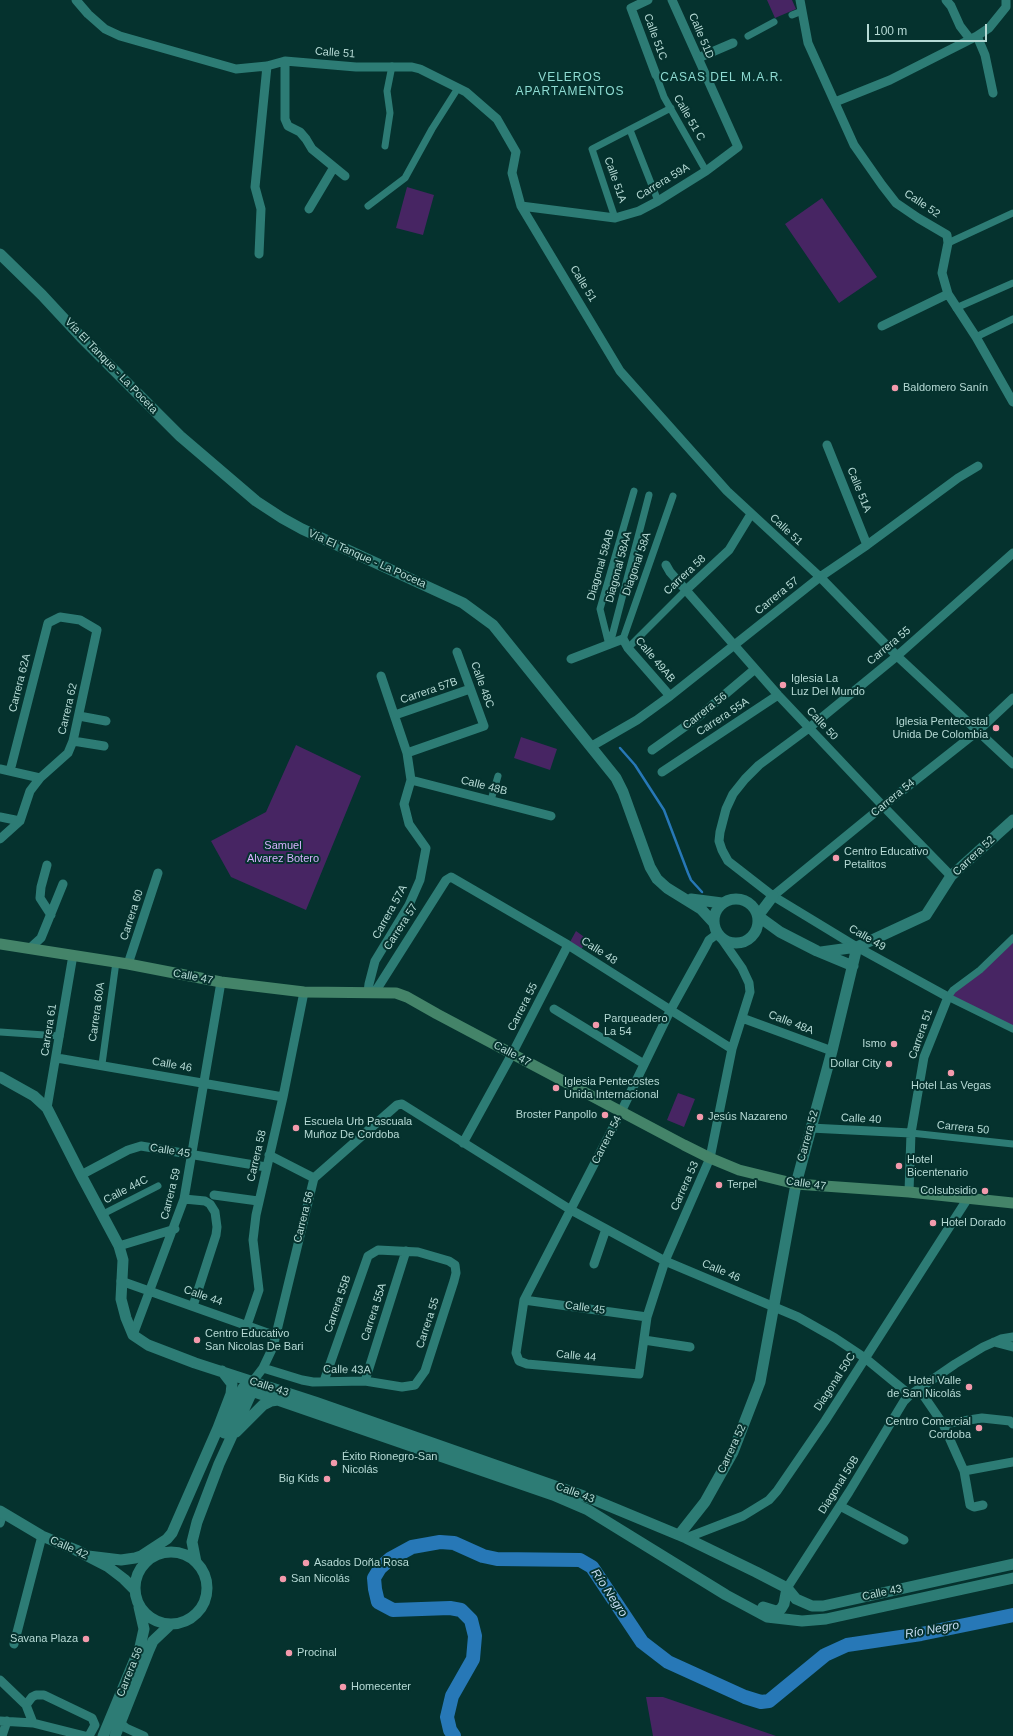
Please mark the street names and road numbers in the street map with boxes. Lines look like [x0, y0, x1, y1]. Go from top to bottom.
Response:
street label: Calle 51D [685, 11, 717, 61]
street label: Calle 51C [641, 12, 669, 62]
street label: Calle 51 [314, 45, 356, 61]
street label: Calle 51 C [670, 92, 708, 144]
street label: Calle 51A [601, 155, 629, 205]
street label: Carrera 59A [634, 161, 692, 203]
street label: Calle 52 [902, 187, 942, 221]
street label: Calle 51 [567, 263, 599, 305]
street label: Vía El Tanque - La Poceta [62, 315, 160, 417]
street label: Calle 51A [844, 465, 874, 515]
street label: Calle 51 [767, 511, 805, 549]
street label: Vía El Tanque - La Poceta [306, 527, 428, 591]
street label: Diagonal 58AB [585, 528, 617, 602]
street label: Diagonal 58AA [603, 530, 635, 604]
street label: Diagonal 58A [620, 531, 654, 597]
street label: Carrera 58 [661, 552, 709, 598]
street label: Carrera 57 [752, 574, 802, 618]
street label: Carrera 55 [865, 624, 913, 668]
street label: Calle 49AB [632, 635, 678, 685]
street label: Carrera 62A [6, 652, 34, 714]
street label: Calle 48C [468, 660, 496, 710]
street label: Carrera 57B [399, 675, 459, 707]
street label: Carrera 62 [56, 682, 80, 736]
street label: Carrera 56 [680, 690, 730, 732]
street label: Carrera 55A [694, 695, 752, 739]
street label: Calle 50 [803, 705, 841, 743]
street label: Calle 48B [459, 774, 509, 798]
street label: Carrera 54 [868, 776, 918, 820]
street label: Carrera 52 [950, 833, 998, 879]
street label: Carrera 57A [370, 883, 410, 941]
street label: Carrera 60 [118, 888, 146, 942]
street label: Carrera 57 [381, 901, 421, 953]
street label: Calle 49 [846, 922, 888, 954]
street label: Calle 48 [578, 934, 620, 968]
street label: Calle 47 [172, 967, 214, 987]
street label: Carrera 60A [86, 981, 108, 1043]
street label: Carrera 55 [505, 981, 541, 1033]
street label: Carrera 61 [38, 1003, 60, 1057]
street label: Carrera 51 [906, 1007, 936, 1061]
street label: Calle 48A [766, 1008, 816, 1038]
street label: Calle 47 [491, 1039, 533, 1069]
street label: Calle 46 [151, 1055, 193, 1075]
street label: Carrera 52 [795, 1109, 821, 1163]
street label: Calle 40 [841, 1111, 881, 1127]
street label: Carrera 54 [589, 1114, 625, 1166]
street label: Carrera 50 [936, 1119, 990, 1137]
street label: Carrera 58 [245, 1129, 269, 1183]
street label: Calle 45 [149, 1141, 191, 1161]
street label: Carrera 53 [668, 1159, 702, 1213]
street label: Carrera 59 [158, 1167, 184, 1221]
street label: Calle 44C [101, 1173, 151, 1207]
street label: Calle 47 [785, 1175, 827, 1193]
street label: Carrera 56 [291, 1190, 317, 1244]
street label: Calle 46 [700, 1257, 742, 1285]
street label: Carrera 55B [322, 1274, 354, 1334]
street label: Carrera 55A [358, 1281, 390, 1343]
street label: Calle 44 [182, 1283, 224, 1309]
street label: Carrera 55 [414, 1296, 442, 1350]
street label: Calle 45 [564, 1299, 606, 1317]
street label: Calle 44 [555, 1348, 597, 1364]
street label: Diagonal 50C [811, 1350, 859, 1414]
street label: Calle 43A [323, 1363, 371, 1377]
street label: Calle 43 [248, 1374, 290, 1400]
street label: Carrera 52 [715, 1422, 749, 1476]
street label: Diagonal 50B [816, 1453, 862, 1517]
street label: Calle 43 [554, 1480, 596, 1506]
street label: Calle 42 [48, 1534, 90, 1562]
street label: Calle 43 [861, 1582, 903, 1604]
street label: Carrera 56 [114, 1645, 146, 1699]

